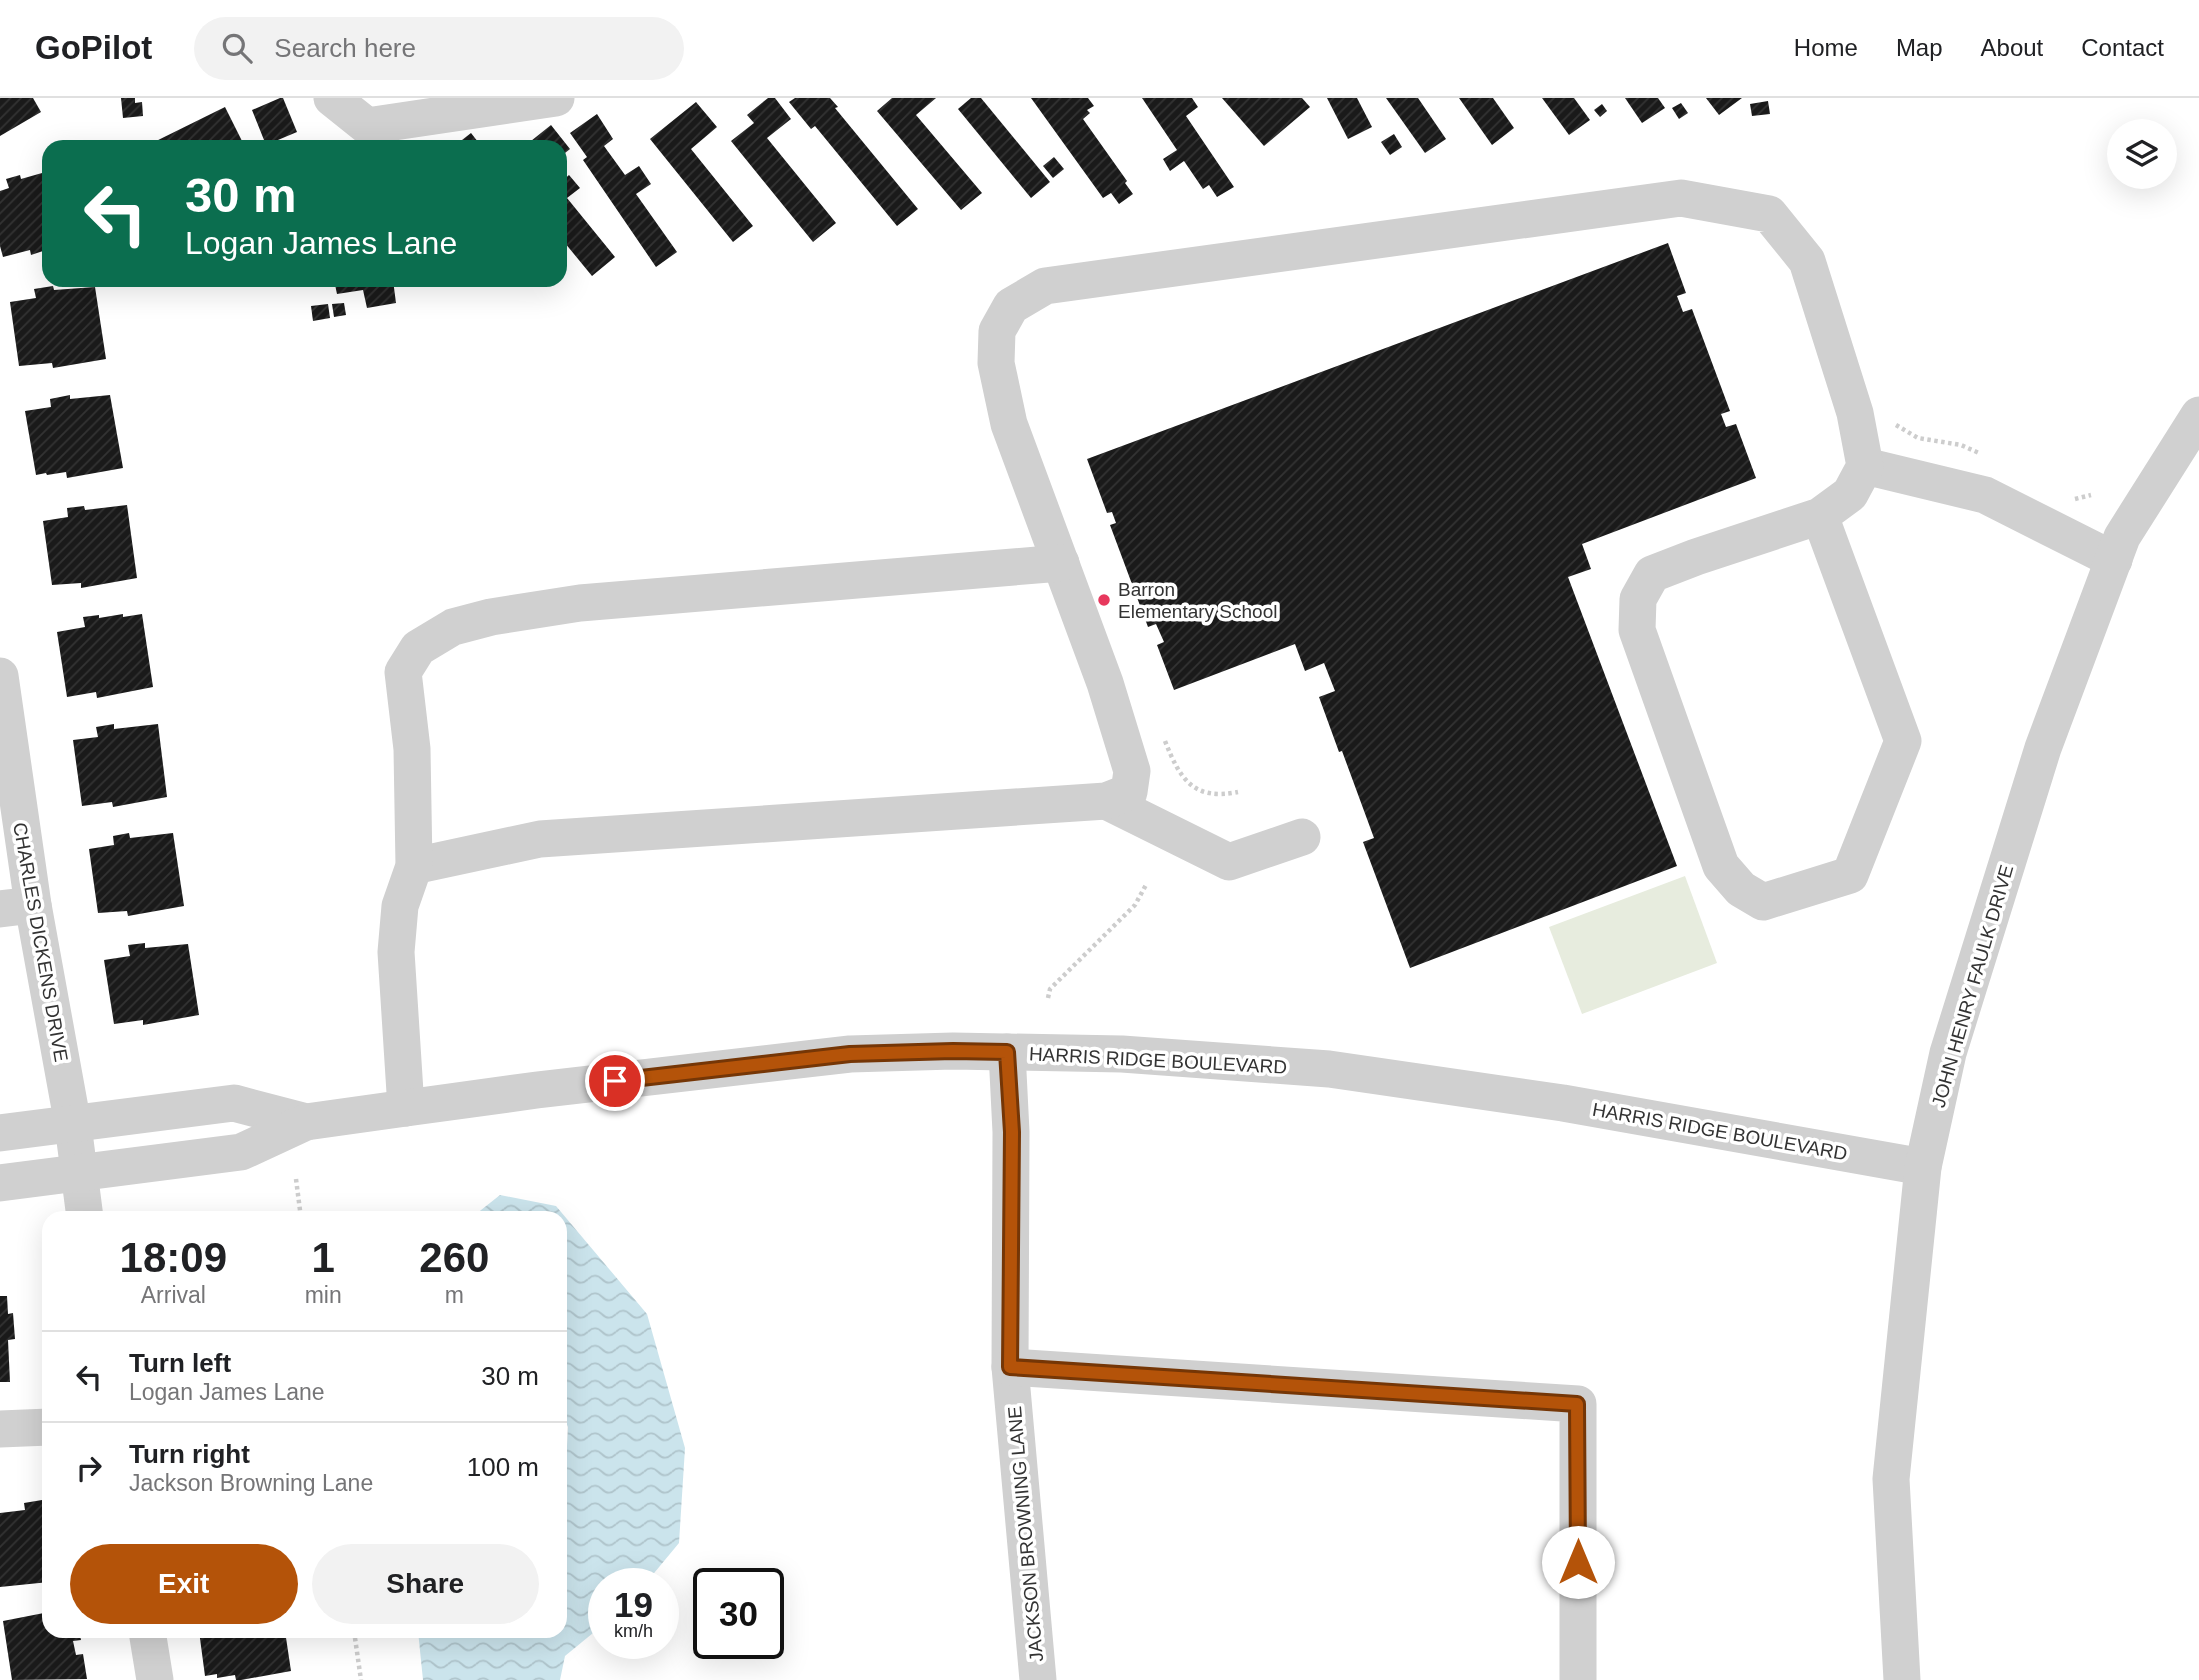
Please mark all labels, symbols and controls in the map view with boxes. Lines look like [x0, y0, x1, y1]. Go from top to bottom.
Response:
search box [194, 17, 684, 80]
text: GoPilot [35, 29, 152, 66]
icon: search [218, 29, 256, 67]
text: Search here [274, 33, 416, 63]
text: Home [1794, 34, 1858, 61]
text: Map [1896, 34, 1943, 61]
text: About [1981, 34, 2043, 61]
text: Contact [2081, 34, 2164, 61]
map controls [2107, 119, 2177, 189]
button: layers [2107, 119, 2177, 189]
icon: left [70, 168, 161, 259]
text: 30 m [185, 168, 297, 222]
text: Logan James Lane [185, 225, 457, 261]
place label: Barron Elementary School [1118, 579, 1277, 622]
marker: Barron Elementary School [1096, 592, 1112, 608]
street label: CHARLES DICKENS DRIVE [9, 821, 72, 1063]
street label: JOHN HENRY FAULK DRIVE [1928, 862, 2017, 1110]
street label: HARRIS RIDGE BOULEVARD [1028, 1043, 1288, 1078]
pin [585, 1051, 645, 1111]
icon: arrive [596, 1062, 634, 1100]
street label: HARRIS RIDGE BOULEVARD [1591, 1099, 1849, 1164]
text: 18:09 [120, 1234, 227, 1281]
text: 1 [311, 1234, 335, 1281]
text: 260 [419, 1234, 489, 1281]
text: Arrival [141, 1282, 206, 1308]
text: min [305, 1282, 342, 1308]
text: m [445, 1282, 464, 1308]
text: Turn left [129, 1348, 231, 1378]
icon: left [70, 1358, 108, 1396]
text: 30 m [481, 1361, 539, 1391]
text: Logan James Lane [129, 1379, 325, 1405]
street label: JACKSON BROWNING LANE [1004, 1405, 1047, 1663]
text: Turn right [129, 1439, 250, 1469]
icon: right [70, 1449, 108, 1487]
text: 100 m [467, 1452, 539, 1482]
text: Jackson Browning Lane [129, 1470, 373, 1496]
position arrow [1541, 1525, 1615, 1599]
button: Exit [70, 1544, 298, 1624]
button: Share [312, 1544, 539, 1624]
speed limit sign: 30 [693, 1568, 784, 1659]
text: 19 [614, 1585, 653, 1624]
text: km/h [614, 1621, 653, 1641]

